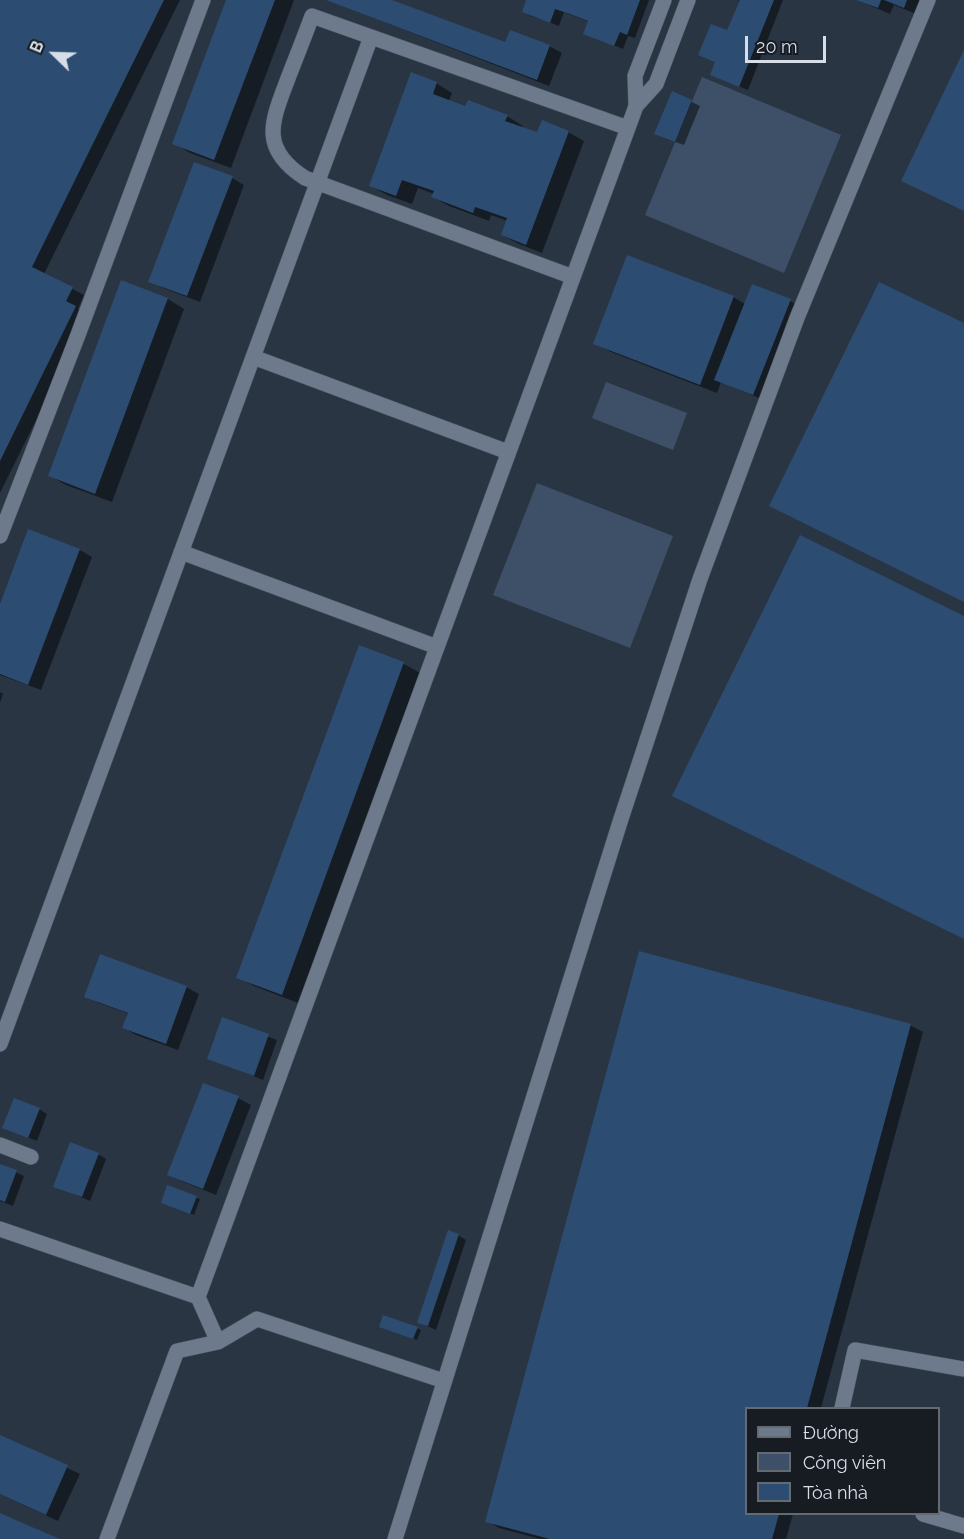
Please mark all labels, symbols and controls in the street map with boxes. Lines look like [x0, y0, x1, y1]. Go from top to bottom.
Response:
north arrow [24, 24, 84, 84]
scale bar [748, 24, 829, 62]
text: 20 m [756, 36, 798, 57]
text: B [26, 38, 48, 56]
legend [745, 1407, 940, 1515]
text: Đường [803, 1422, 859, 1443]
text: Công viên [803, 1452, 886, 1473]
text: Tòa nhà [803, 1482, 868, 1503]

